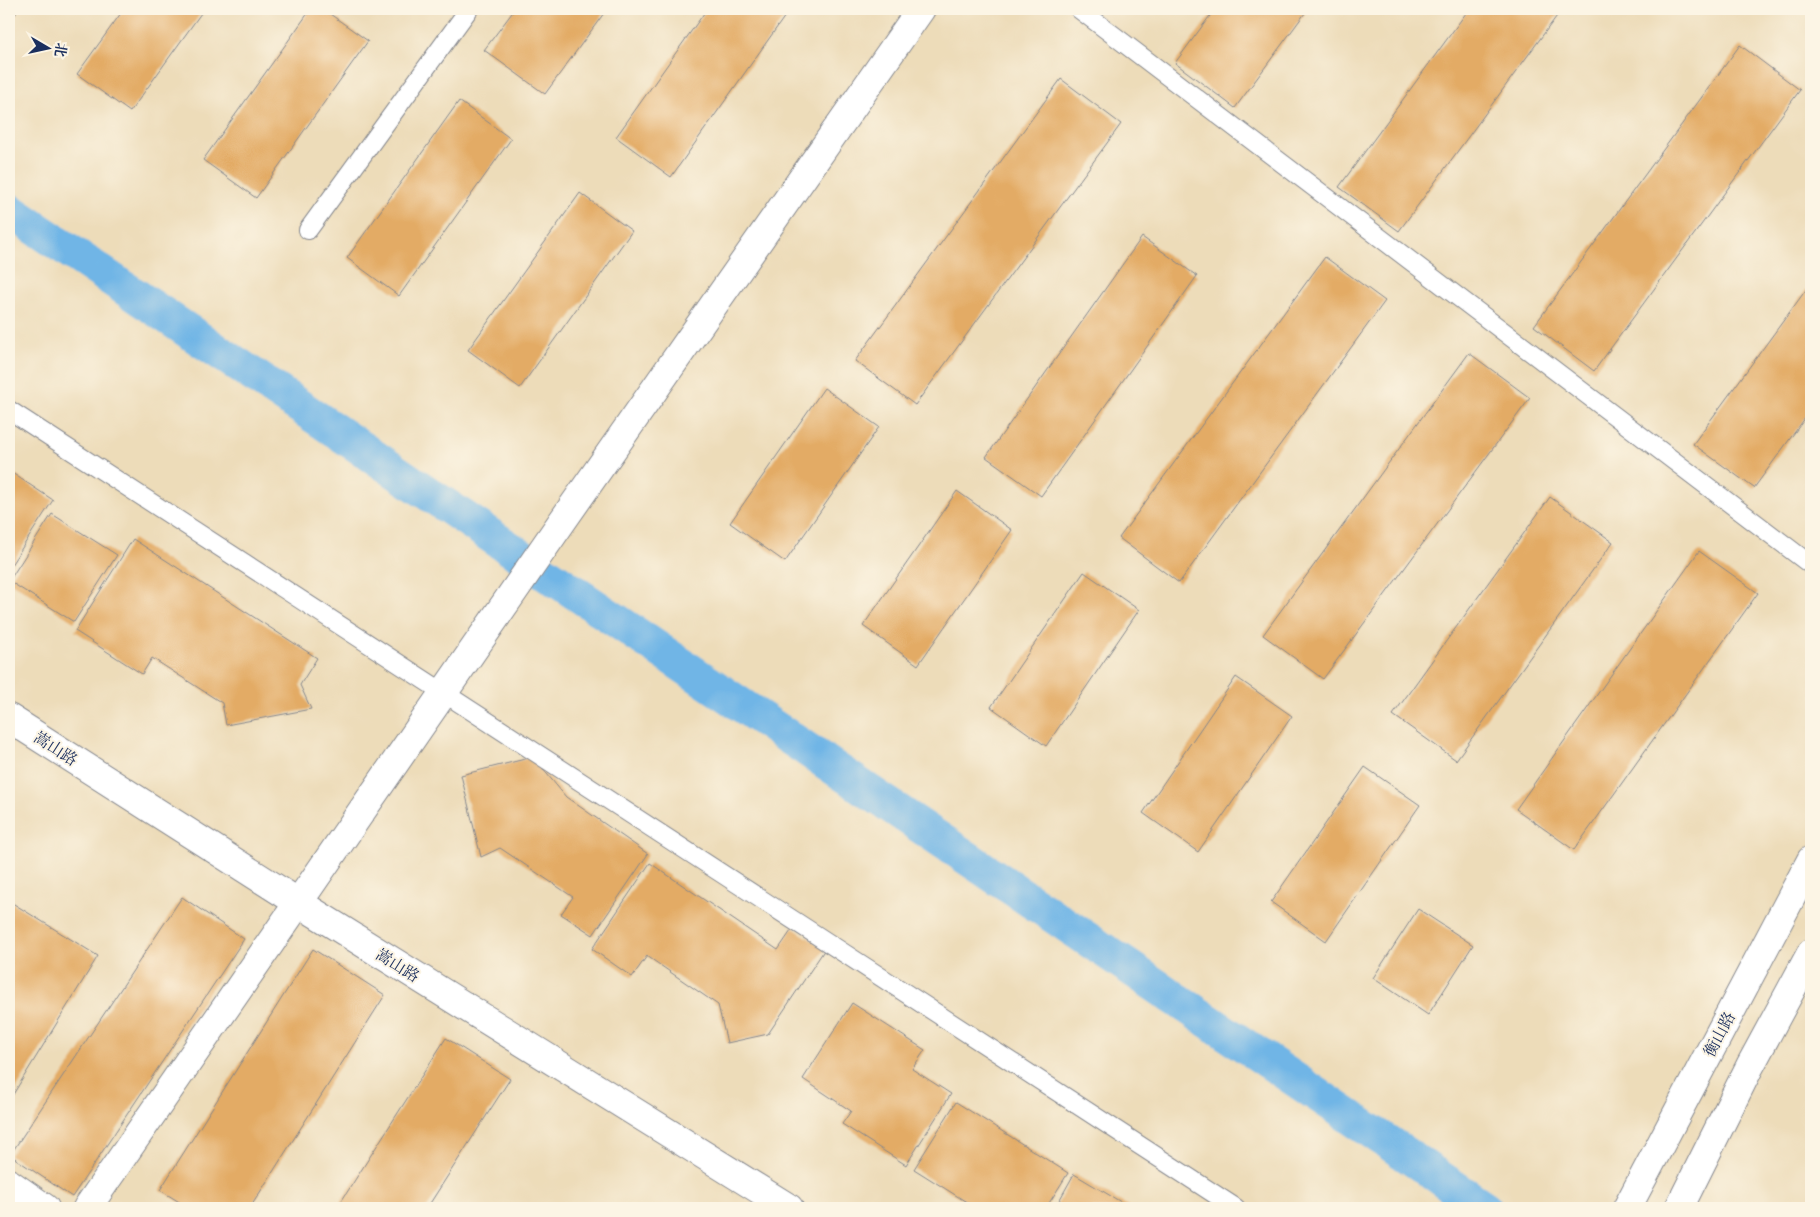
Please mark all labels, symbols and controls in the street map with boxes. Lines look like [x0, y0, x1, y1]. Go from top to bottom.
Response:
north arrow [22, 22, 72, 72]
text: 北 [50, 42, 70, 58]
street label: 嵩山路 [30, 727, 81, 770]
street label: 嵩山路 [372, 945, 423, 987]
street label: 衡山路 [1700, 1009, 1740, 1060]

